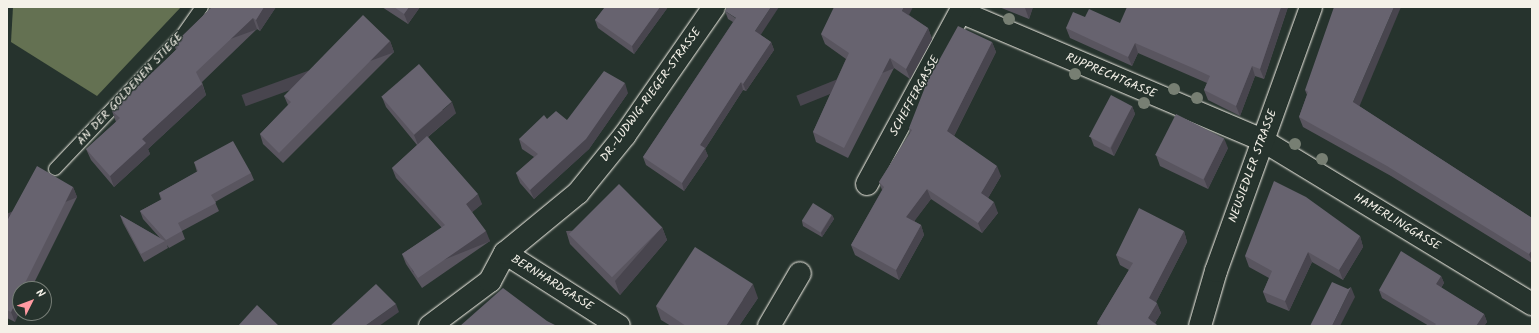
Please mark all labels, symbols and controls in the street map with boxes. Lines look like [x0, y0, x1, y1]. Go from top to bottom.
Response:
street label: DR.-LUDWIG-RIEGER-STRASSE [598, 25, 704, 165]
street label: AN DER GOLDENEN STIEGE [74, 30, 186, 148]
street label: RUPPRECHTGASSE [1063, 50, 1159, 102]
street label: SCHEFFERGASSE [887, 53, 943, 139]
street label: NEUSIEDLER STRASSE [1226, 107, 1280, 225]
street label: HAMERLINGGASSE [1351, 190, 1443, 254]
street label: BERNHARDGASSE [508, 252, 596, 314]
north arrow [12, 281, 52, 321]
text: N [31, 285, 49, 302]

